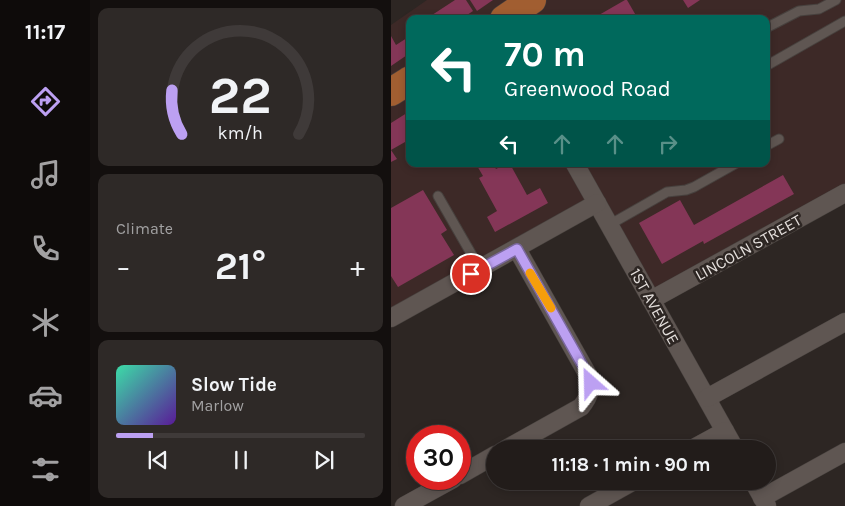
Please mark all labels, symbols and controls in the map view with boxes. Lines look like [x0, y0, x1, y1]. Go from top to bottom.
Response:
text: 11:17 [25, 19, 65, 45]
text: 70 m [504, 34, 586, 75]
icon: left [421, 35, 486, 100]
text: 22 [209, 65, 272, 126]
text: Greenwood Road [504, 76, 671, 102]
icon: directions [28, 84, 63, 119]
text: km/h [218, 123, 263, 144]
icon: left [495, 130, 523, 158]
icon: ahead [548, 130, 576, 158]
icon: ahead [601, 130, 629, 158]
icon: right [654, 130, 682, 158]
icon: music [28, 157, 63, 192]
street label: LINCOLN STREET [692, 210, 805, 285]
text: Climate [116, 219, 173, 238]
icon: phone [28, 231, 63, 266]
text: 21° [215, 244, 266, 289]
text: − [116, 250, 131, 283]
text: + [350, 250, 365, 283]
pin [450, 253, 492, 295]
icon: arrive [457, 260, 485, 288]
street label: 1ST AVENUE [626, 265, 683, 348]
icon: climate [28, 305, 63, 340]
position arrow [564, 356, 616, 408]
text: Slow Tide [191, 374, 277, 396]
icon: car [28, 378, 63, 413]
text: Marlow [191, 396, 244, 415]
speed limit sign: 30 [406, 425, 471, 490]
icon: previous [144, 446, 172, 474]
icon: pause [227, 446, 255, 474]
icon: next [310, 446, 338, 474]
icon: filters [28, 452, 63, 487]
text: 11:18 · 1 min · 90 m [551, 454, 711, 476]

